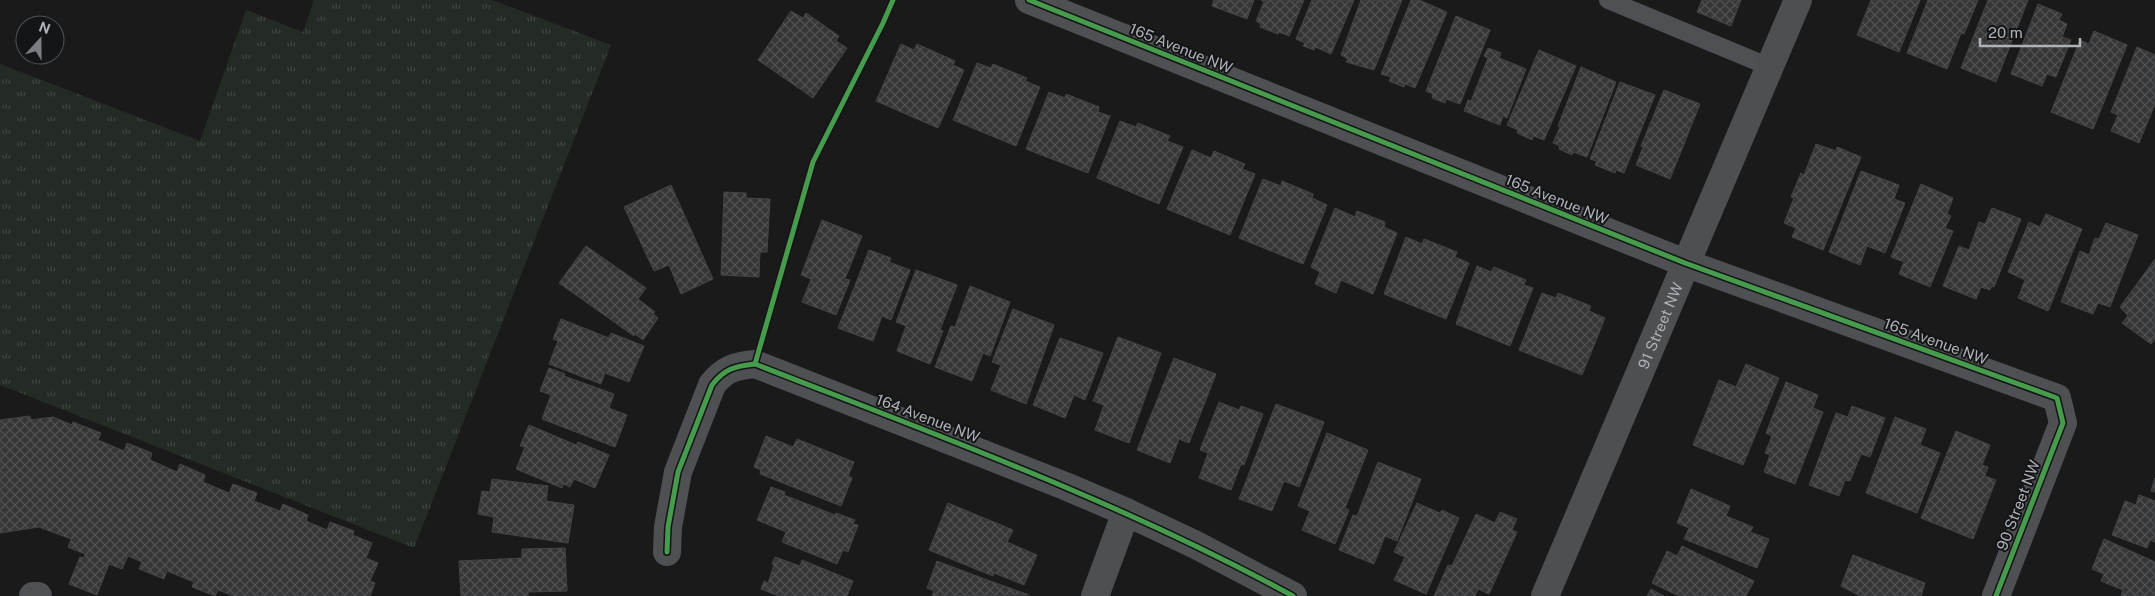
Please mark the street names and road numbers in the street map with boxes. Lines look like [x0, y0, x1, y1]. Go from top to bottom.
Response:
street label: 165 Avenue NW [1127, 20, 1235, 76]
street label: 165 Avenue NW [1503, 171, 1611, 227]
street label: 91 Street NW [1634, 280, 1686, 371]
street label: 165 Avenue NW [1882, 314, 1990, 368]
street label: 164 Avenue NW [874, 391, 982, 445]
street label: 90 Street NW [1993, 458, 2043, 552]

